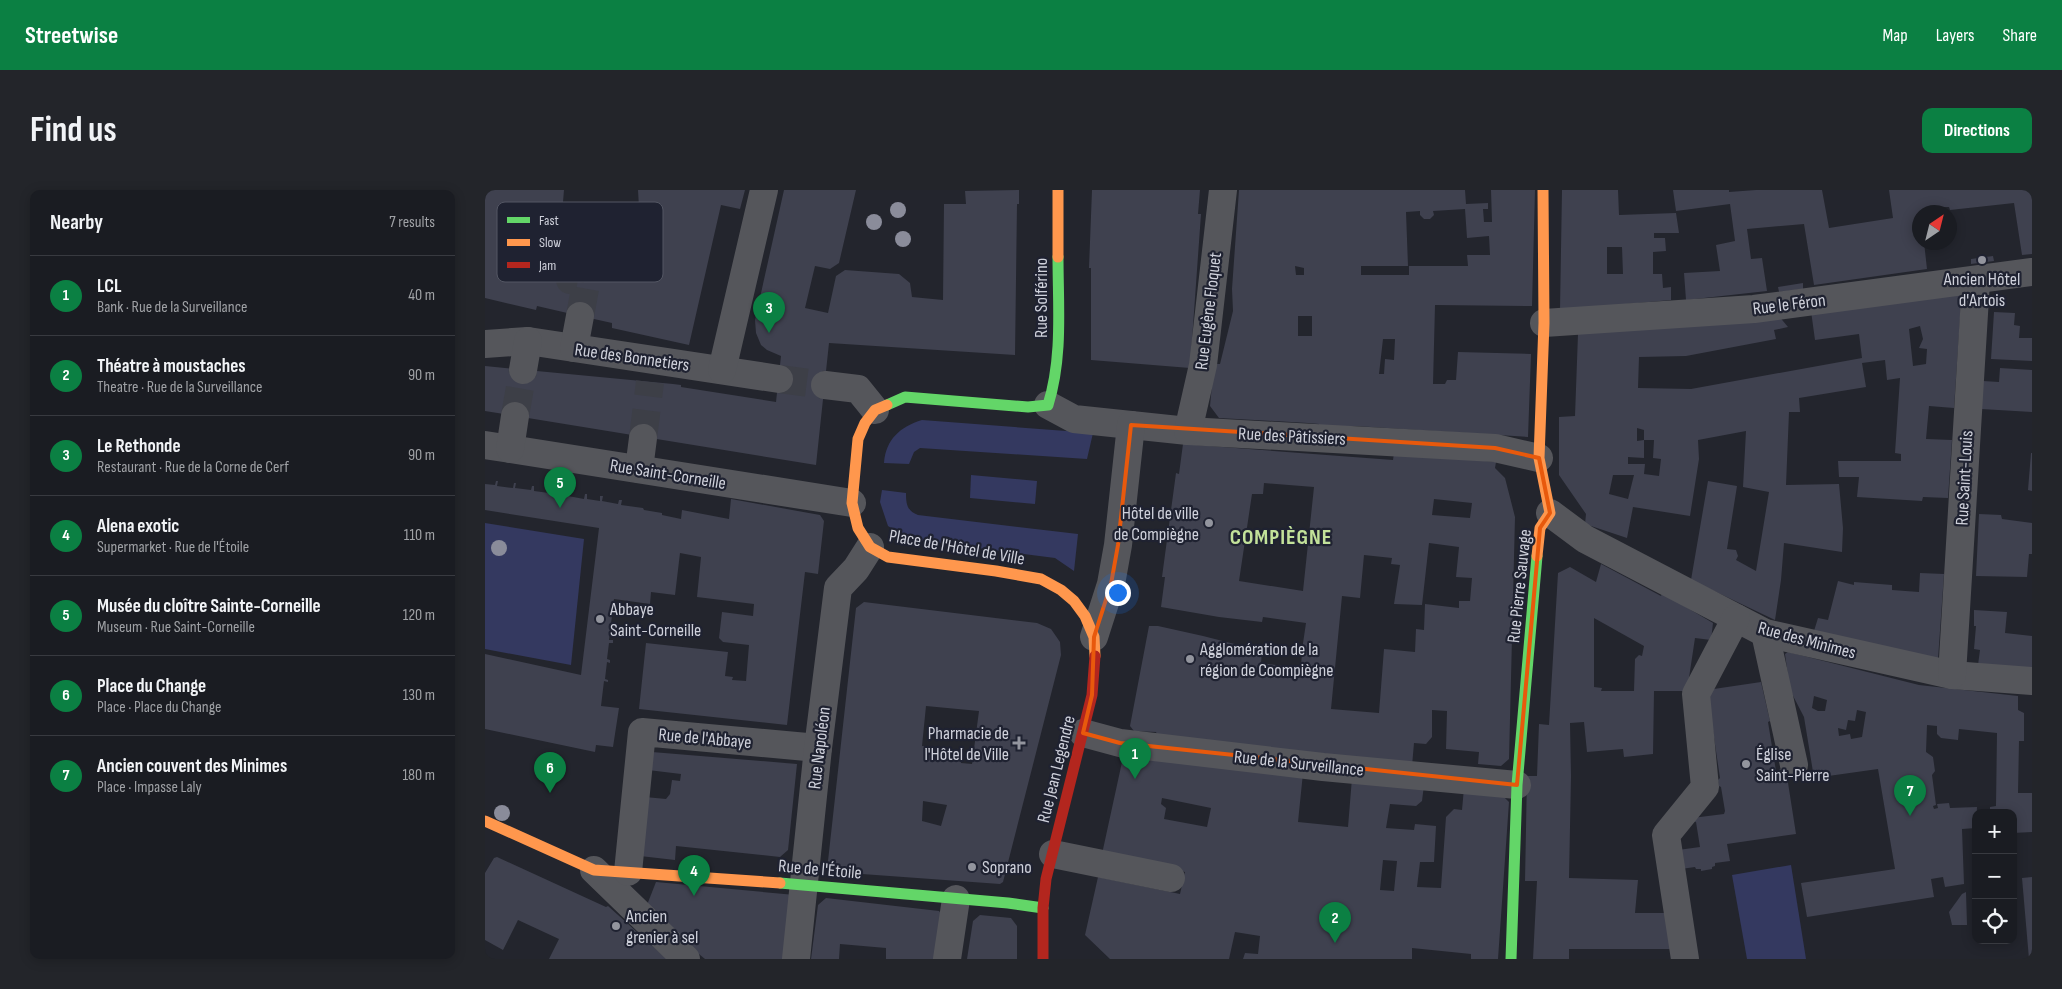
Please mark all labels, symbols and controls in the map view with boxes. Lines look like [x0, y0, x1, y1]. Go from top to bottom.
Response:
text: Streetwise [25, 21, 118, 50]
text: Map [1883, 25, 1908, 46]
text: Layers [1936, 25, 1975, 46]
text: Share [2003, 25, 2037, 46]
button: Directions [1922, 108, 2032, 153]
text: Find us [30, 109, 117, 152]
legend [497, 202, 663, 282]
north arrow [1912, 205, 1957, 250]
text: Nearby [50, 210, 103, 235]
text: Fast [539, 212, 559, 229]
text: 7 results [389, 213, 435, 232]
text: Slow [539, 234, 561, 251]
street label: Rue Eugène Floquet [1191, 251, 1226, 371]
marker: Ancien Hôtel d'Artois [1976, 254, 1988, 266]
text: Jam [538, 257, 556, 274]
street label: Rue Solférino [1031, 258, 1052, 338]
place label: Ancien Hôtel d'Artois [1943, 269, 2020, 311]
text: LCL [97, 275, 121, 298]
text: 1 [63, 286, 69, 305]
text: 40 m [408, 286, 435, 305]
street label: Rue le Féron [1751, 290, 1827, 319]
pin: 3 [753, 292, 785, 333]
text: Bank · Rue de la Surveillance [97, 298, 247, 317]
street label: Rue des Bonnetiers [573, 339, 691, 376]
text: Théatre à moustaches [97, 355, 246, 378]
text: 2 [62, 366, 70, 385]
text: 90 m [408, 366, 435, 385]
text: Theatre · Rue de la Surveillance [97, 378, 263, 397]
street label: Rue des Pâtissiers [1238, 423, 1346, 450]
street label: Rue Saint-Louis [1952, 430, 1977, 526]
text: Le Rethonde [97, 435, 181, 458]
text: 3 [62, 446, 70, 465]
text: 90 m [408, 446, 435, 465]
street label: Rue Saint-Corneille [608, 455, 727, 494]
text: Restaurant · Rue de la Corne de Cerf [97, 458, 289, 477]
pin: 5 [544, 467, 576, 508]
place label: Hôtel de ville de Compiègne [1114, 503, 1199, 545]
text: Alena exotic [97, 515, 179, 538]
marker: Hôtel de ville de Compiègne [1203, 517, 1215, 529]
district label: COMPIÈGNE [1230, 524, 1332, 551]
street label: Place de l'Hôtel de Ville [887, 525, 1026, 570]
text: 4 [62, 526, 70, 545]
text: 110 m [404, 526, 435, 545]
street label: Rue Pierre Sauvage [1503, 528, 1536, 644]
text: Supermarket · Rue de l'Étoile [97, 538, 249, 557]
your location [1105, 580, 1131, 606]
text: Musée du cloître Sainte-Corneille [97, 595, 321, 618]
place label: Abbaye Saint-Corneille [609, 599, 701, 641]
text: 5 [62, 606, 70, 625]
text: 120 m [403, 606, 435, 625]
marker: Abbaye Saint-Corneille [594, 613, 606, 625]
street label: Rue des Minimes [1756, 617, 1858, 664]
text: Museum · Rue Saint-Corneille [97, 618, 255, 637]
place label: Agglomération de la région de Coompiègne [1199, 639, 1334, 681]
marker: Agglomération de la région de Coompiègne [1184, 653, 1196, 665]
text: Place du Change [97, 675, 206, 698]
text: 6 [62, 686, 70, 705]
text: 130 m [403, 686, 435, 705]
text: Place · Place du Change [97, 698, 221, 717]
street label: Rue Napoléon [804, 706, 835, 790]
street label: Rue Jean Legendre [1033, 713, 1080, 825]
place label: Pharmacie de l'Hôtel de Ville [924, 723, 1009, 765]
street label: Rue de l'Abbaye [658, 724, 752, 753]
marker: Pharmacie de l'Hôtel de Ville [1013, 737, 1025, 749]
pin: 1 [1119, 738, 1151, 779]
place label: Église Saint-Pierre [1756, 744, 1829, 786]
street label: Rue de la Surveillance [1233, 746, 1365, 781]
pin: 6 [534, 752, 566, 793]
text: Ancien couvent des Minimes [97, 755, 287, 778]
marker: Église Saint-Pierre [1740, 758, 1752, 770]
text: 7 [63, 766, 69, 785]
text: 180 m [402, 766, 435, 785]
pin: 7 [1894, 775, 1926, 816]
text: Place · Impasse Laly [97, 778, 202, 797]
map controls [1972, 809, 2017, 944]
button: + [1972, 809, 2017, 854]
button: − [1972, 854, 2017, 899]
pin: 4 [678, 855, 710, 896]
street label: Rue de l'Étoile [777, 855, 863, 884]
place label: Soprano [982, 857, 1032, 878]
marker: Soprano [966, 861, 978, 873]
button: locate [1972, 899, 2017, 944]
pin: 2 [1319, 902, 1351, 943]
place label: Ancien grenier à sel [625, 906, 698, 948]
marker: Ancien grenier à sel [610, 920, 622, 932]

